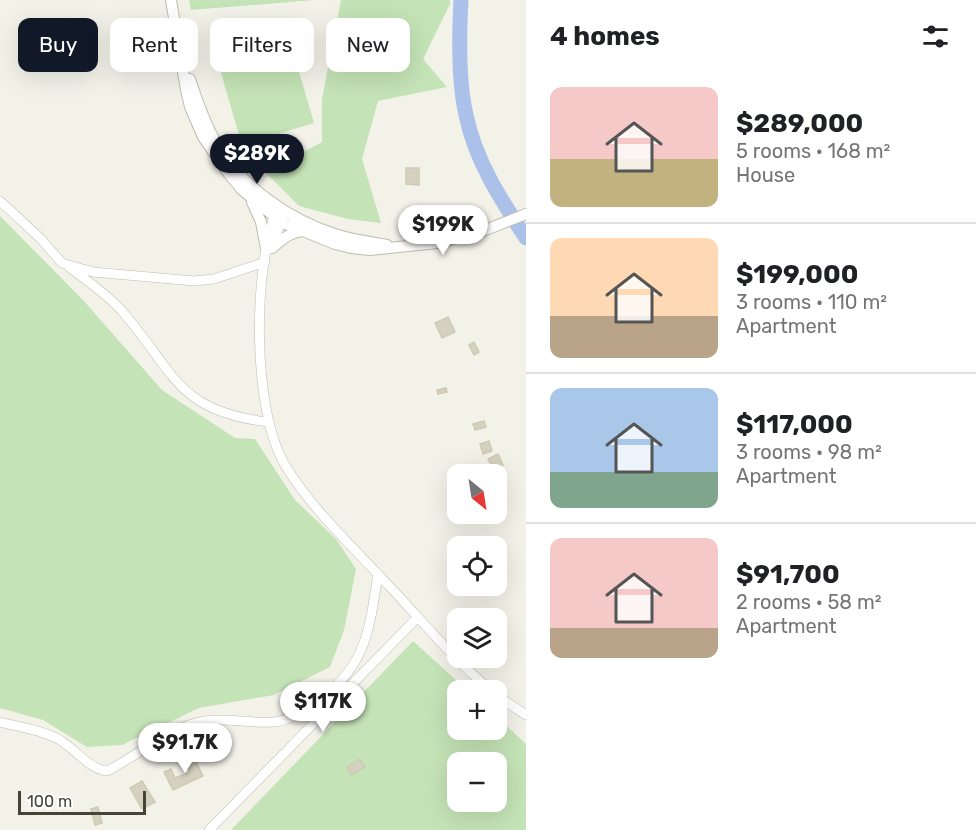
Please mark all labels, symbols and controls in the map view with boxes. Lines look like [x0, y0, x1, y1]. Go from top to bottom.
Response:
chip: Buy [18, 18, 98, 72]
chip: Rent [110, 18, 198, 72]
chip: Filters [210, 18, 314, 72]
chip: New [326, 18, 410, 72]
icon: filters [919, 20, 952, 53]
text: 4 homes [550, 21, 660, 52]
text: $289,000 [736, 108, 863, 139]
icon: home [598, 111, 670, 183]
pin: $289K [215, 134, 299, 185]
text: 5 rooms · 168 m² [736, 139, 890, 163]
text: $289K [224, 141, 290, 165]
text: House [736, 163, 795, 187]
pin: $199K [401, 205, 485, 256]
text: $199K [412, 212, 474, 236]
text: $199,000 [736, 259, 858, 290]
icon: home [598, 262, 670, 334]
text: 3 rooms · 110 m² [736, 290, 887, 314]
text: Apartment [736, 314, 837, 338]
text: $117,000 [736, 409, 853, 440]
icon: home [598, 412, 670, 484]
text: 3 rooms · 98 m² [736, 440, 882, 464]
north arrow [447, 464, 507, 524]
map controls [447, 464, 507, 812]
text: Apartment [736, 464, 837, 488]
button: locate [447, 536, 507, 596]
text: $91,700 [736, 559, 840, 590]
icon: home [598, 562, 670, 634]
text: 2 rooms · 58 m² [736, 590, 882, 614]
button: layers [447, 608, 507, 668]
text: Apartment [736, 614, 837, 638]
button: + [447, 680, 507, 740]
pin: $117K [281, 682, 365, 733]
text: $117K [294, 689, 352, 713]
pin: $91.7K [136, 723, 234, 774]
text: $91.7K [152, 730, 218, 754]
button: − [447, 752, 507, 812]
scale bar [18, 788, 146, 816]
text: 100 m [27, 792, 72, 811]

